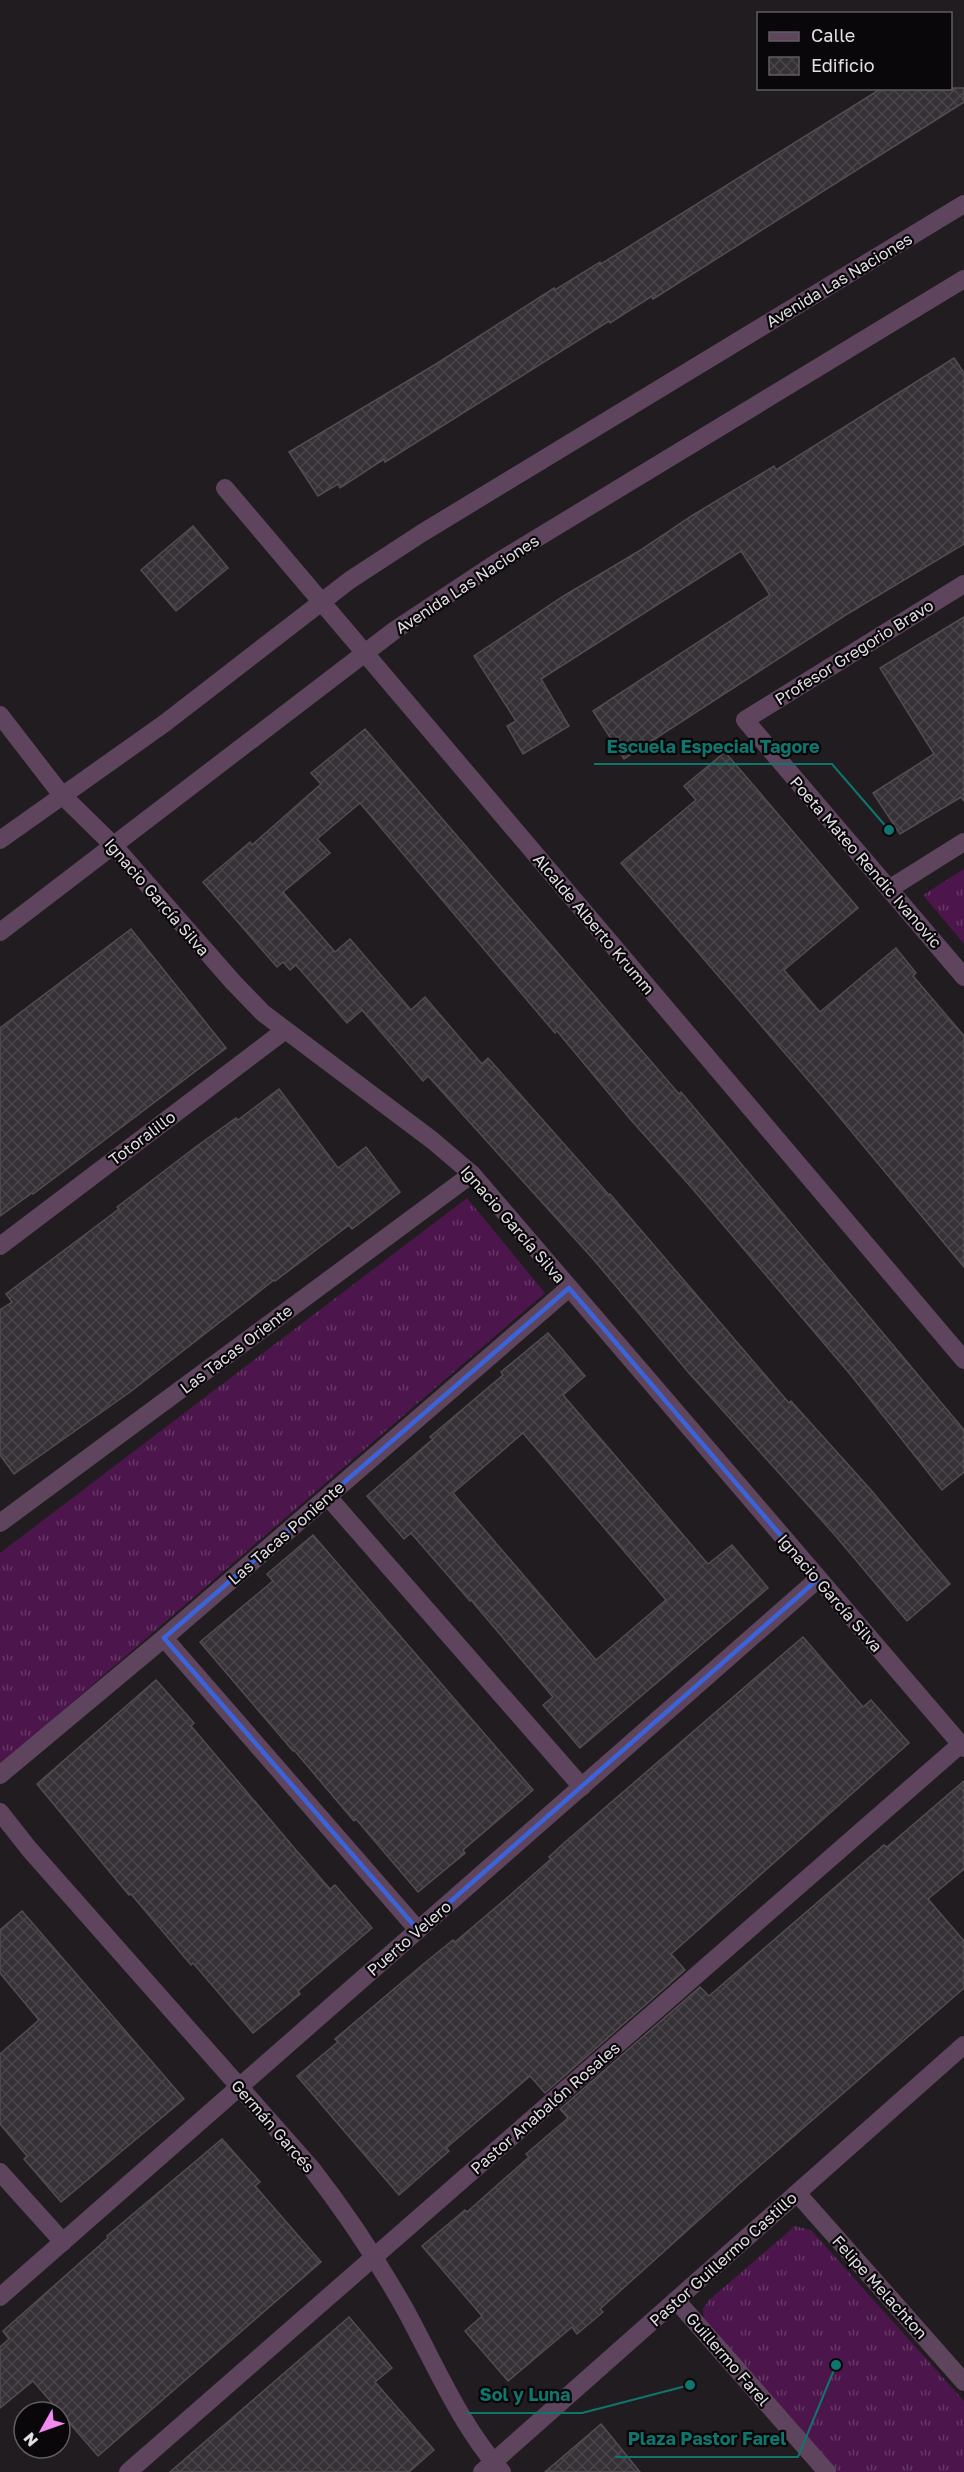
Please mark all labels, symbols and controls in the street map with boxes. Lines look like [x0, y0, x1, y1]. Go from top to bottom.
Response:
legend [757, 12, 952, 90]
text: Calle [811, 24, 855, 46]
text: Edificio [811, 54, 875, 76]
street label: Avenida Las Naciones [762, 228, 916, 332]
street label: Avenida Las Naciones [392, 530, 542, 638]
street label: Profesor Gregorio Bravo [771, 595, 937, 709]
callout: Escuela Especial Tagore [594, 728, 832, 764]
text: Escuela Especial Tagore [606, 735, 820, 757]
street label: Poeta Mateo Rendic Ivanovic [786, 772, 946, 952]
street label: Ignacio García Silva [100, 834, 214, 960]
street label: Alcalde Alberto Krumm [529, 850, 659, 998]
street label: Totoralillo [105, 1106, 179, 1170]
street label: Ignacio García Silva [456, 1161, 570, 1287]
street label: Las Tacas Oriente [176, 1300, 296, 1398]
street label: Las Tacas Poniente [224, 1477, 348, 1589]
street label: Ignacio García Silva [773, 1530, 887, 1656]
street label: Puerto Velero [363, 1896, 455, 1980]
street label: Pastor Anabalón Rosales [466, 2038, 624, 2178]
street label: Germán Garcés [227, 2075, 319, 2177]
street label: Pastor Guillermo Castillo [645, 2188, 801, 2330]
street label: Felipe Melachton [828, 2231, 932, 2343]
street label: Guillermo Farel [682, 2308, 774, 2410]
callout: Sol y Luna [467, 2377, 582, 2413]
text: Sol y Luna [480, 2383, 570, 2405]
north arrow [12, 2400, 72, 2460]
callout: Plaza Pastor Farel [615, 2421, 798, 2457]
text: Plaza Pastor Farel [628, 2427, 786, 2449]
text: N [19, 2429, 42, 2451]

